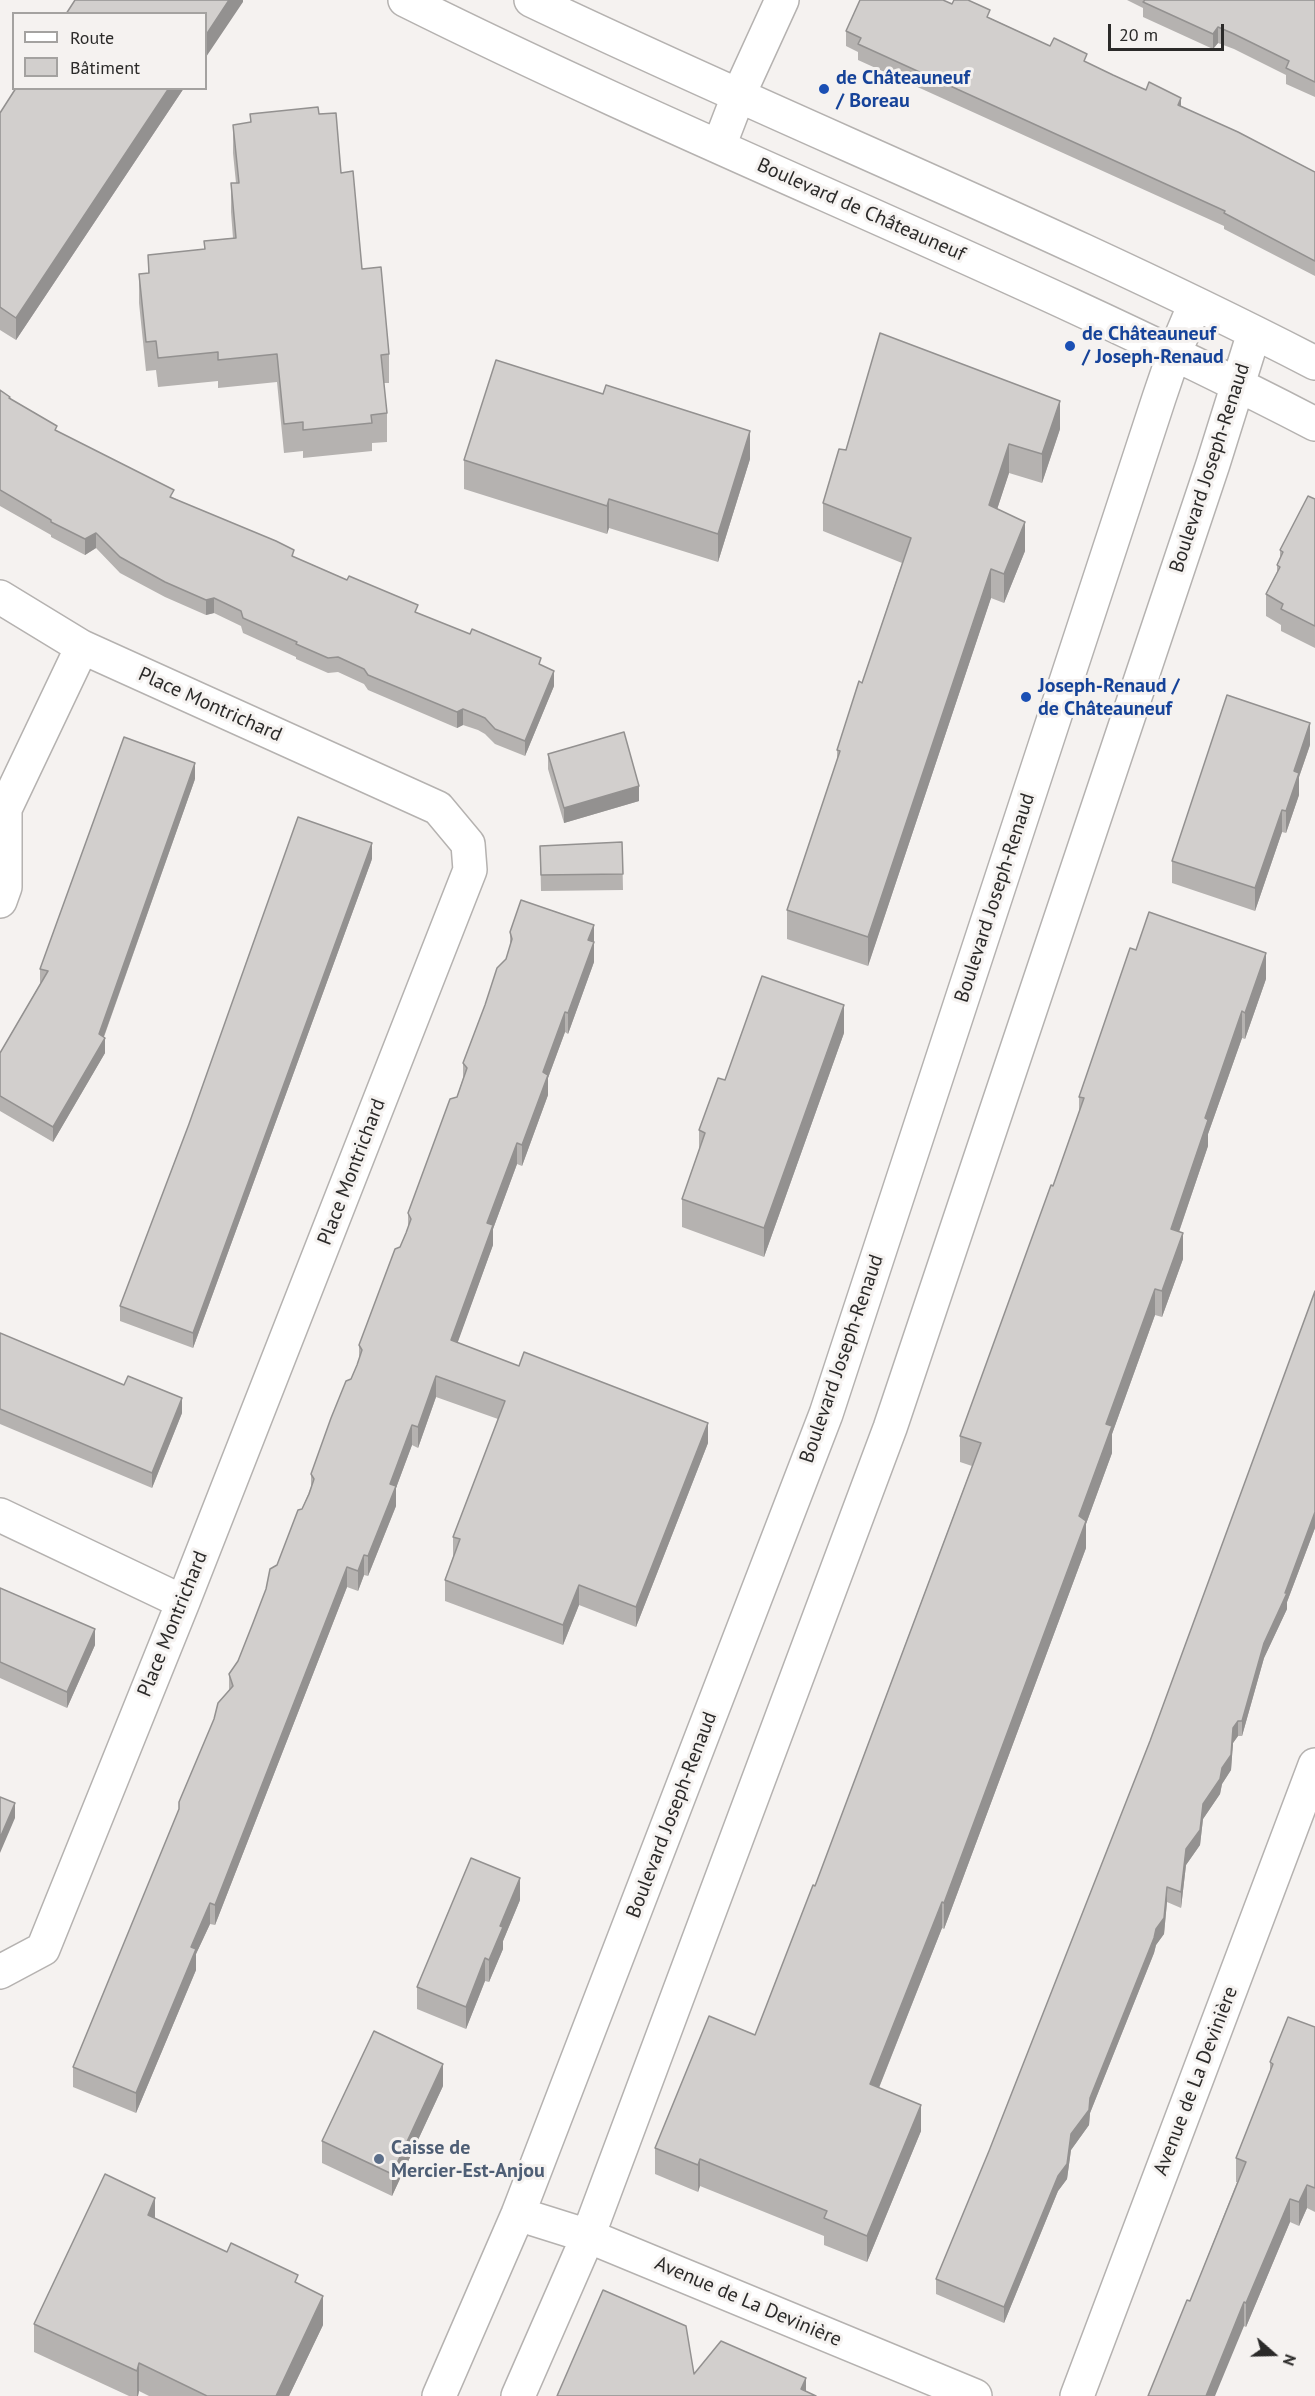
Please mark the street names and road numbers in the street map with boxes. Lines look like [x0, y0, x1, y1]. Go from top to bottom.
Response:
street label: Boulevard de Châteauneuf [753, 153, 969, 267]
street label: Boulevard Joseph-Renaud [1165, 360, 1255, 576]
street label: Place Montrichard [134, 663, 286, 747]
street label: Boulevard Joseph-Renaud [950, 790, 1040, 1006]
street label: Place Montrichard [313, 1095, 391, 1249]
street label: Boulevard Joseph-Renaud [795, 1252, 889, 1466]
street label: Place Montrichard [133, 1548, 213, 1700]
street label: Boulevard Joseph-Renaud [622, 1709, 722, 1921]
street label: Avenue de La Devinière [1149, 1983, 1243, 2179]
street label: Avenue de La Devinière [651, 2252, 845, 2352]

